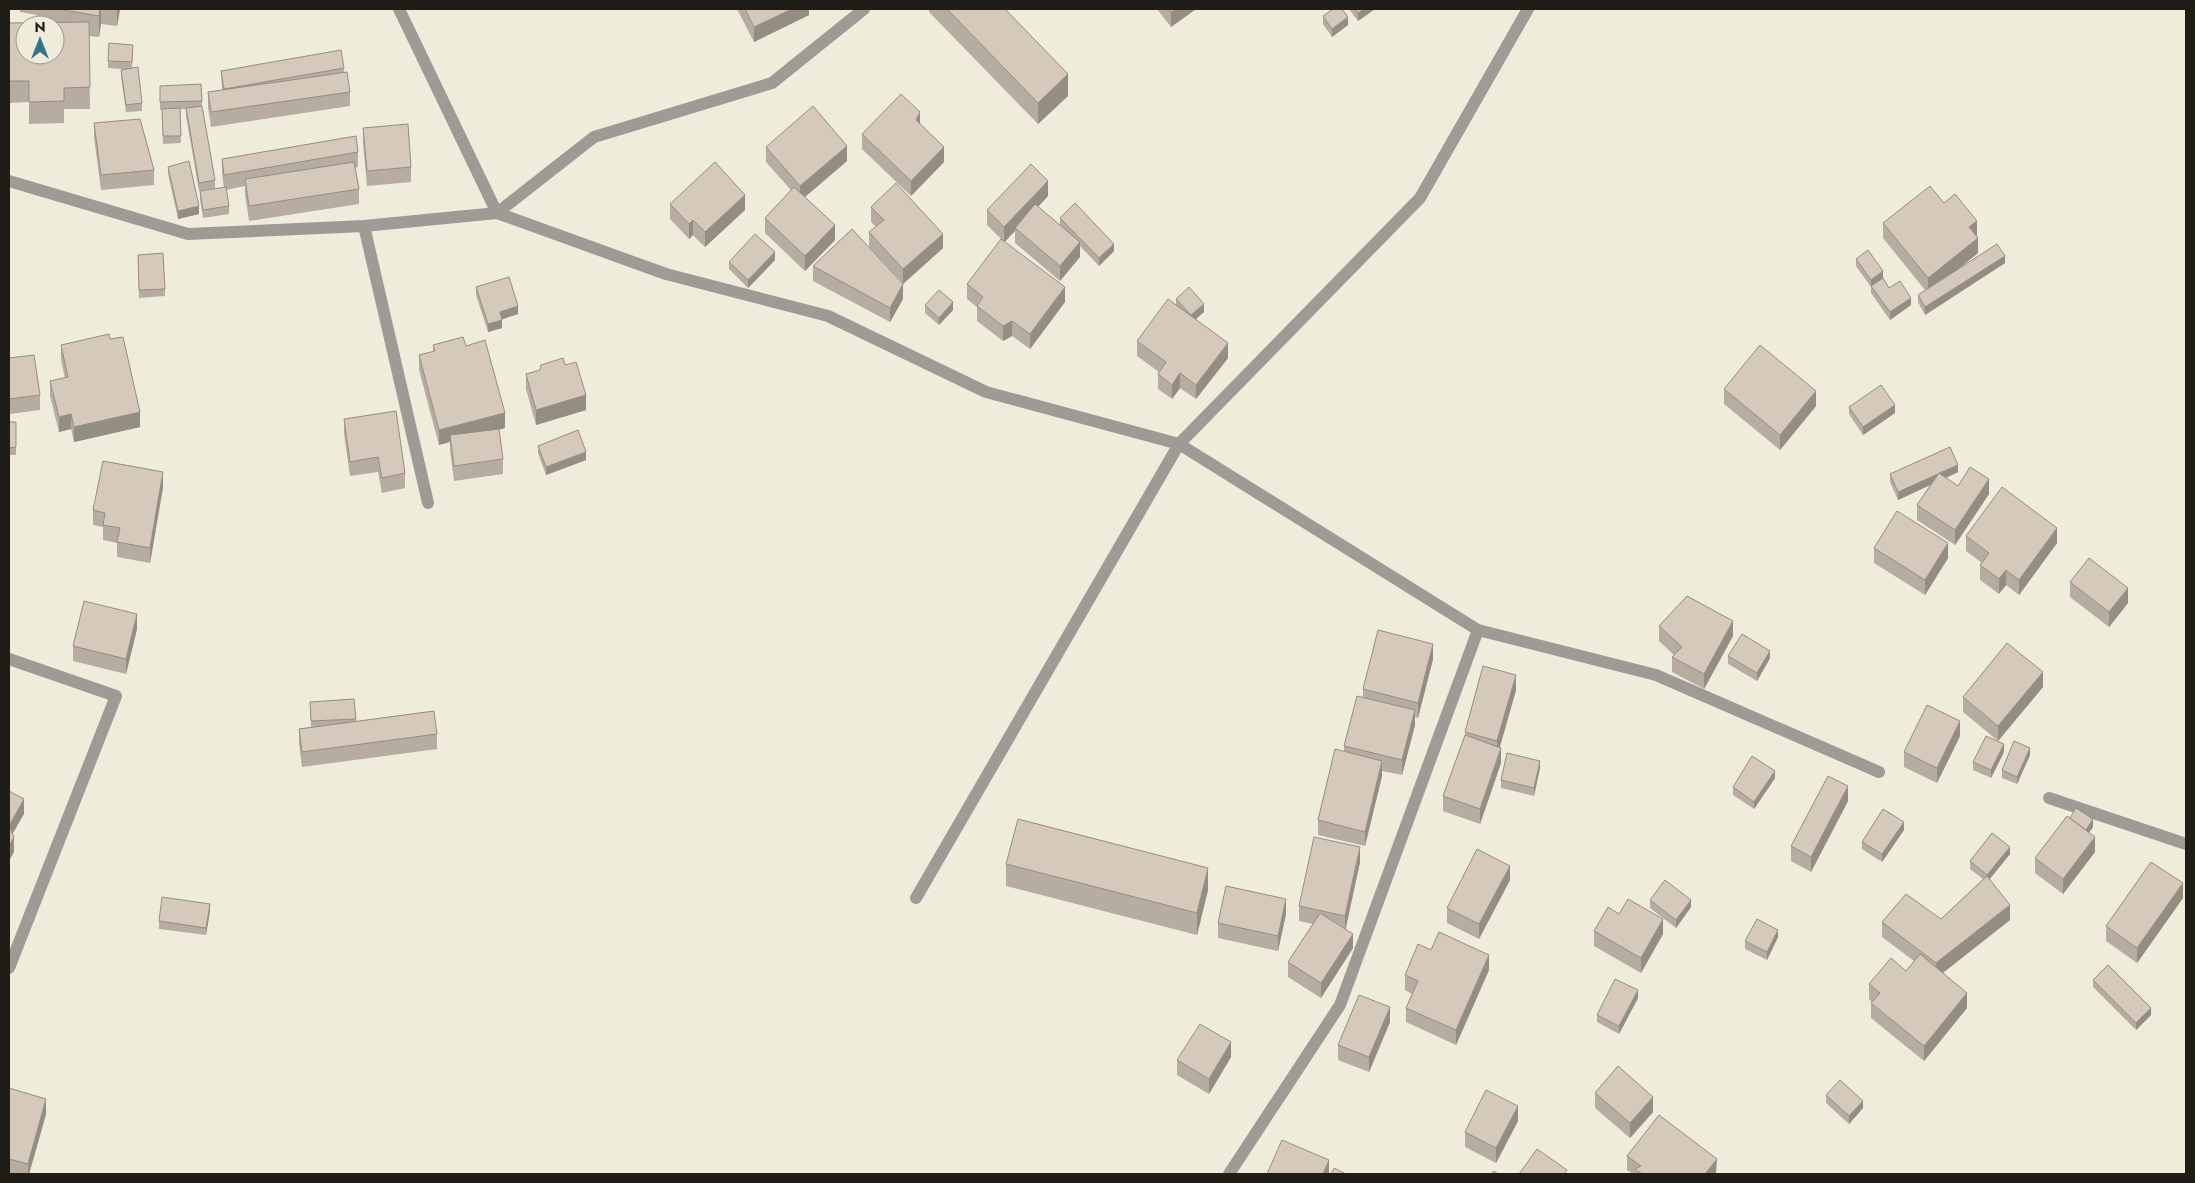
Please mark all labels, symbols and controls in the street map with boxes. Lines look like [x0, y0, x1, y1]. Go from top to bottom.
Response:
north arrow [15, 15, 65, 65]
text: N [34, 17, 46, 37]

